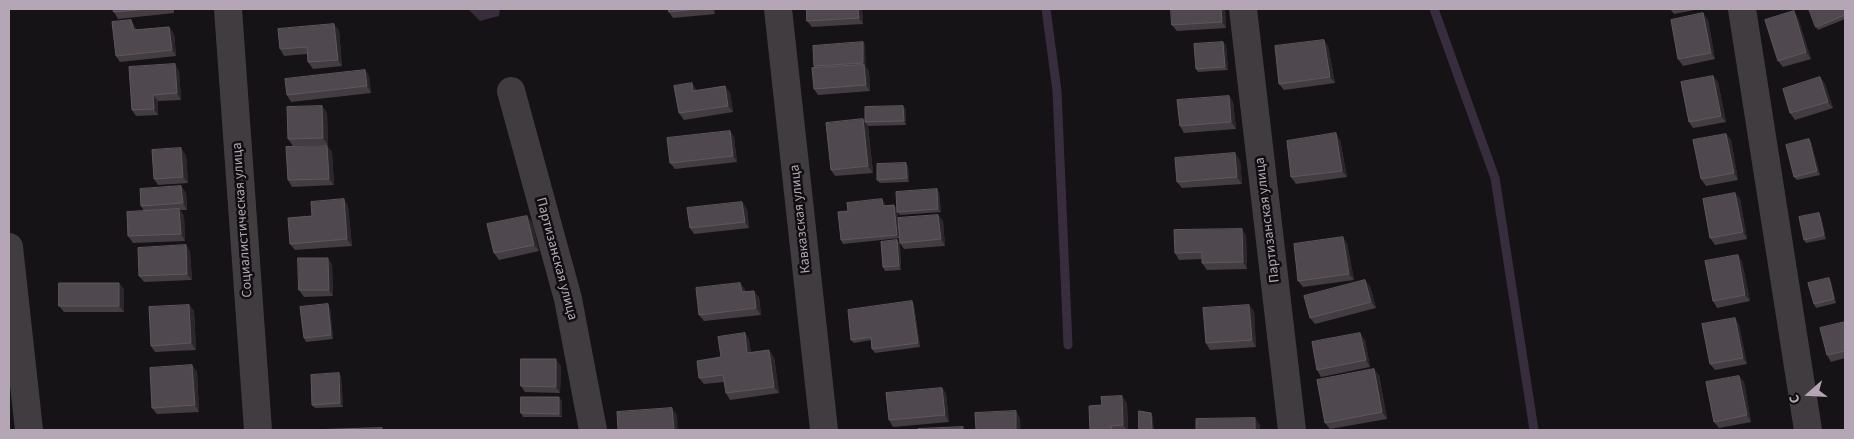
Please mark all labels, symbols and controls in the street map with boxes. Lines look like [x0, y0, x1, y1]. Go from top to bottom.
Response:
street label: Социалистическая улица [229, 142, 257, 298]
street label: Партизанская улица [1252, 156, 1284, 284]
street label: Кавказская улица [787, 164, 815, 274]
street label: Партизанская улица [532, 196, 580, 322]
north arrow [1784, 369, 1834, 419]
text: С [1784, 392, 1806, 406]

